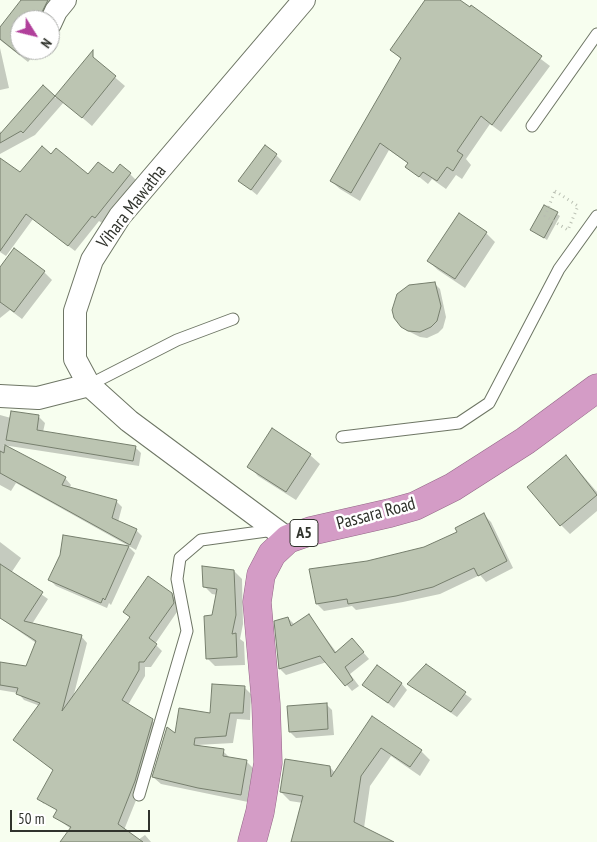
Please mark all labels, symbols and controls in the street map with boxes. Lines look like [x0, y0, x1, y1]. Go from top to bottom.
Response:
north arrow [10, 10, 60, 60]
text: N [37, 35, 56, 52]
street label: Vihara Mawatha [93, 161, 171, 253]
street label: Passara Road [334, 493, 418, 535]
road number: A5 [290, 520, 318, 546]
scale bar [12, 800, 152, 832]
text: 50 m [18, 809, 44, 828]

